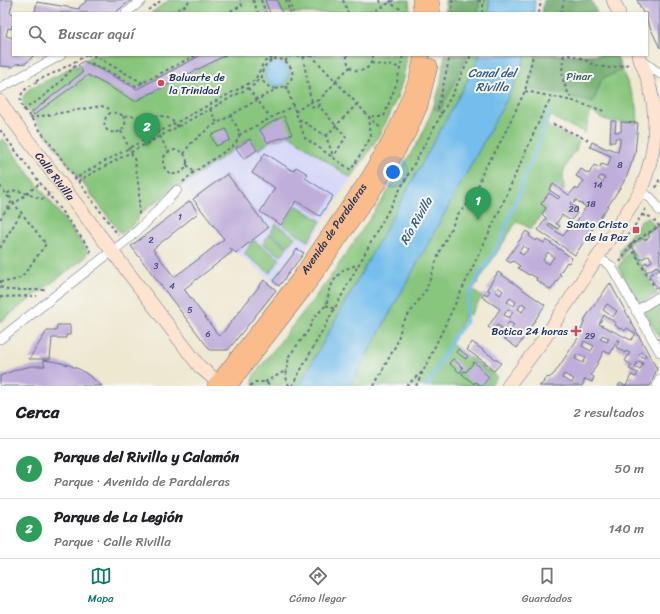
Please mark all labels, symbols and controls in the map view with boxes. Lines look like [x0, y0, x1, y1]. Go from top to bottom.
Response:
search box [12, 12, 648, 56]
text: Buscar aquí [58, 21, 135, 47]
icon: search [26, 23, 48, 45]
water label: Canal del Rivilla [468, 62, 519, 98]
park label: Pinar [566, 67, 593, 86]
place label: Baluarte de la Trinidad [169, 68, 225, 100]
marker: Baluarte de la Trinidad [156, 78, 166, 88]
pin: 2 [134, 113, 160, 146]
street label: Calle Rivilla [30, 148, 80, 205]
house number: 8 [617, 157, 623, 173]
your location [383, 162, 403, 182]
house number: 14 [593, 177, 603, 193]
street label: Avenida de Pardaleras [295, 179, 372, 279]
pin: 1 [465, 187, 491, 220]
water label: Río Rivilla [393, 192, 439, 249]
house number: 18 [586, 196, 596, 212]
house number: 20 [569, 201, 580, 217]
house number: 1 [178, 209, 182, 225]
place label: Santo Cristo de la Paz [567, 215, 629, 247]
marker: Santo Cristo de la Paz [631, 225, 641, 235]
house number: 2 [148, 232, 154, 248]
house number: 3 [154, 258, 159, 274]
house number: 4 [169, 278, 175, 294]
house number: 5 [187, 302, 193, 318]
place label: Botica 24 horas [491, 322, 569, 341]
house number: 6 [205, 326, 211, 342]
marker: Botica 24 horas [571, 326, 581, 336]
house number: 29 [585, 328, 596, 344]
text: Cerca [16, 397, 59, 427]
text: 2 resultados [573, 401, 644, 424]
text: Parque del Rivilla y Calamón [54, 444, 239, 470]
text: 1 [26, 457, 32, 480]
text: 50 m [614, 457, 644, 480]
text: Parque · Avenida de Pardaleras [54, 470, 230, 493]
text: Parque de La Legión [54, 504, 183, 530]
text: 2 [25, 517, 33, 540]
text: 140 m [609, 517, 644, 540]
text: Parque · Calle Rivilla [54, 530, 171, 553]
tab: Mapa [88, 565, 114, 608]
tab: Cómo llegar [289, 565, 346, 608]
tab: Guardados [522, 565, 572, 608]

